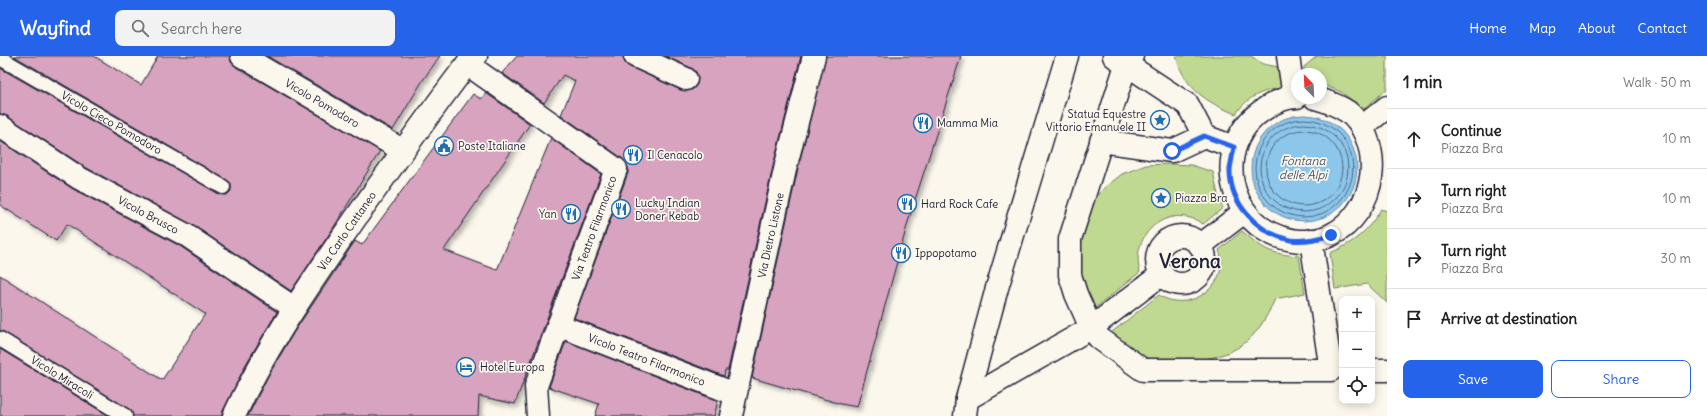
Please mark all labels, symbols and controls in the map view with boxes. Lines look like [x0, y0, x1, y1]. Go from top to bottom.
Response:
search box [115, 10, 395, 46]
text: Wayfind [20, 16, 91, 40]
icon: search [129, 17, 151, 39]
text: Search here [161, 19, 242, 38]
text: Home [1469, 19, 1507, 37]
text: Map [1529, 19, 1556, 37]
text: About [1578, 19, 1616, 37]
text: Contact [1638, 19, 1687, 37]
north arrow [1291, 68, 1327, 104]
text: 1 min [1403, 71, 1442, 93]
text: Walk · 50 m [1623, 74, 1691, 91]
street label: Vicolo Pomodoro [282, 76, 362, 130]
street label: Vicolo Cieco Pomodoro [59, 88, 164, 157]
place label: Statua Equestre Vittorio Emanuele II [1046, 107, 1146, 134]
place icon: Statua Equestre Vittorio Emanuele II [1149, 109, 1171, 131]
restaurant icon: Mamma Mia [912, 112, 934, 134]
place label: Mamma Mia [937, 116, 998, 130]
text: Continue [1441, 121, 1502, 140]
icon: ahead [1403, 128, 1425, 150]
text: 10 m [1663, 130, 1691, 147]
public building icon: Poste Italiane [433, 135, 455, 157]
place label: Poste Italiane [458, 139, 526, 153]
text: Piazza Bra [1441, 140, 1503, 157]
route start [1163, 142, 1181, 160]
restaurant icon: Il Cenacolo [622, 144, 644, 166]
place label: Il Cenacolo [647, 148, 703, 162]
water label: Fontana delle Alpi [1279, 153, 1328, 182]
street label: Via Teatro Filarmonico [569, 174, 619, 282]
text: Turn right [1441, 181, 1506, 200]
place icon: Piazza Bra [1150, 187, 1172, 209]
icon: right [1403, 188, 1425, 210]
street label: Via Carlo Cattaneo [315, 189, 379, 273]
text: 10 m [1663, 190, 1691, 207]
street label: Via Dietro Listone [754, 191, 787, 279]
place label: Piazza Bra [1175, 191, 1228, 205]
street label: Vicolo Brusco [115, 193, 181, 237]
restaurant icon: Hard Rock Cafe [896, 193, 918, 215]
place label: Lucky Indian Doner Kebab [635, 196, 700, 223]
place label: Hard Rock Cafe [921, 197, 998, 211]
restaurant icon: Lucky Indian Doner Kebab [610, 198, 632, 220]
text: Piazza Bra [1441, 200, 1503, 217]
restaurant icon: Yan [560, 203, 582, 225]
place label: Yan [539, 207, 557, 221]
route end [1322, 226, 1340, 244]
text: Turn right [1441, 241, 1506, 260]
restaurant icon: Ippopotamo [890, 242, 912, 264]
place label: Ippopotamo [915, 246, 977, 260]
icon: right [1403, 248, 1425, 270]
district label: Verona [1159, 249, 1221, 273]
text: 30 m [1661, 250, 1691, 267]
text: Piazza Bra [1441, 260, 1503, 277]
map controls [1339, 296, 1375, 404]
button: + [1339, 296, 1375, 332]
icon: arrive [1403, 308, 1425, 330]
text: Arrive at destination [1441, 309, 1577, 328]
street label: Vicolo Teatro Filarmonico [586, 330, 707, 389]
button: − [1339, 332, 1375, 368]
street label: Vicolo Miracoli [28, 353, 96, 402]
hotel icon: Hotel Europa [455, 356, 477, 378]
place label: Hotel Europa [480, 360, 544, 374]
button: Save [1403, 360, 1543, 398]
button: Share [1551, 360, 1691, 398]
button: locate [1339, 368, 1375, 404]

